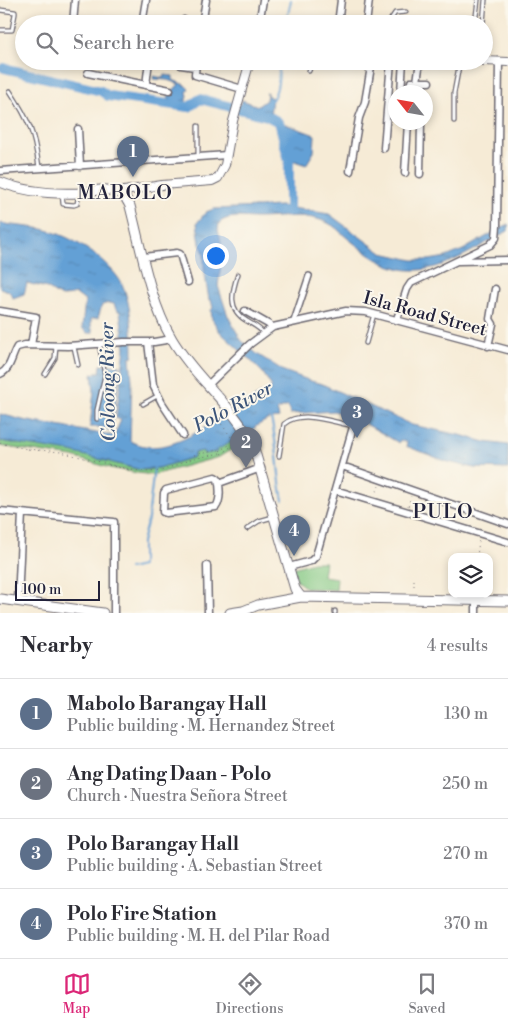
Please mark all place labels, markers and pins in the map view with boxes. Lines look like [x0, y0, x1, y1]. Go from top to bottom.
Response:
pin: 1 [117, 136, 149, 177]
pin: 3 [341, 397, 373, 438]
pin: 2 [230, 427, 262, 468]
pin: 4 [278, 515, 310, 556]

